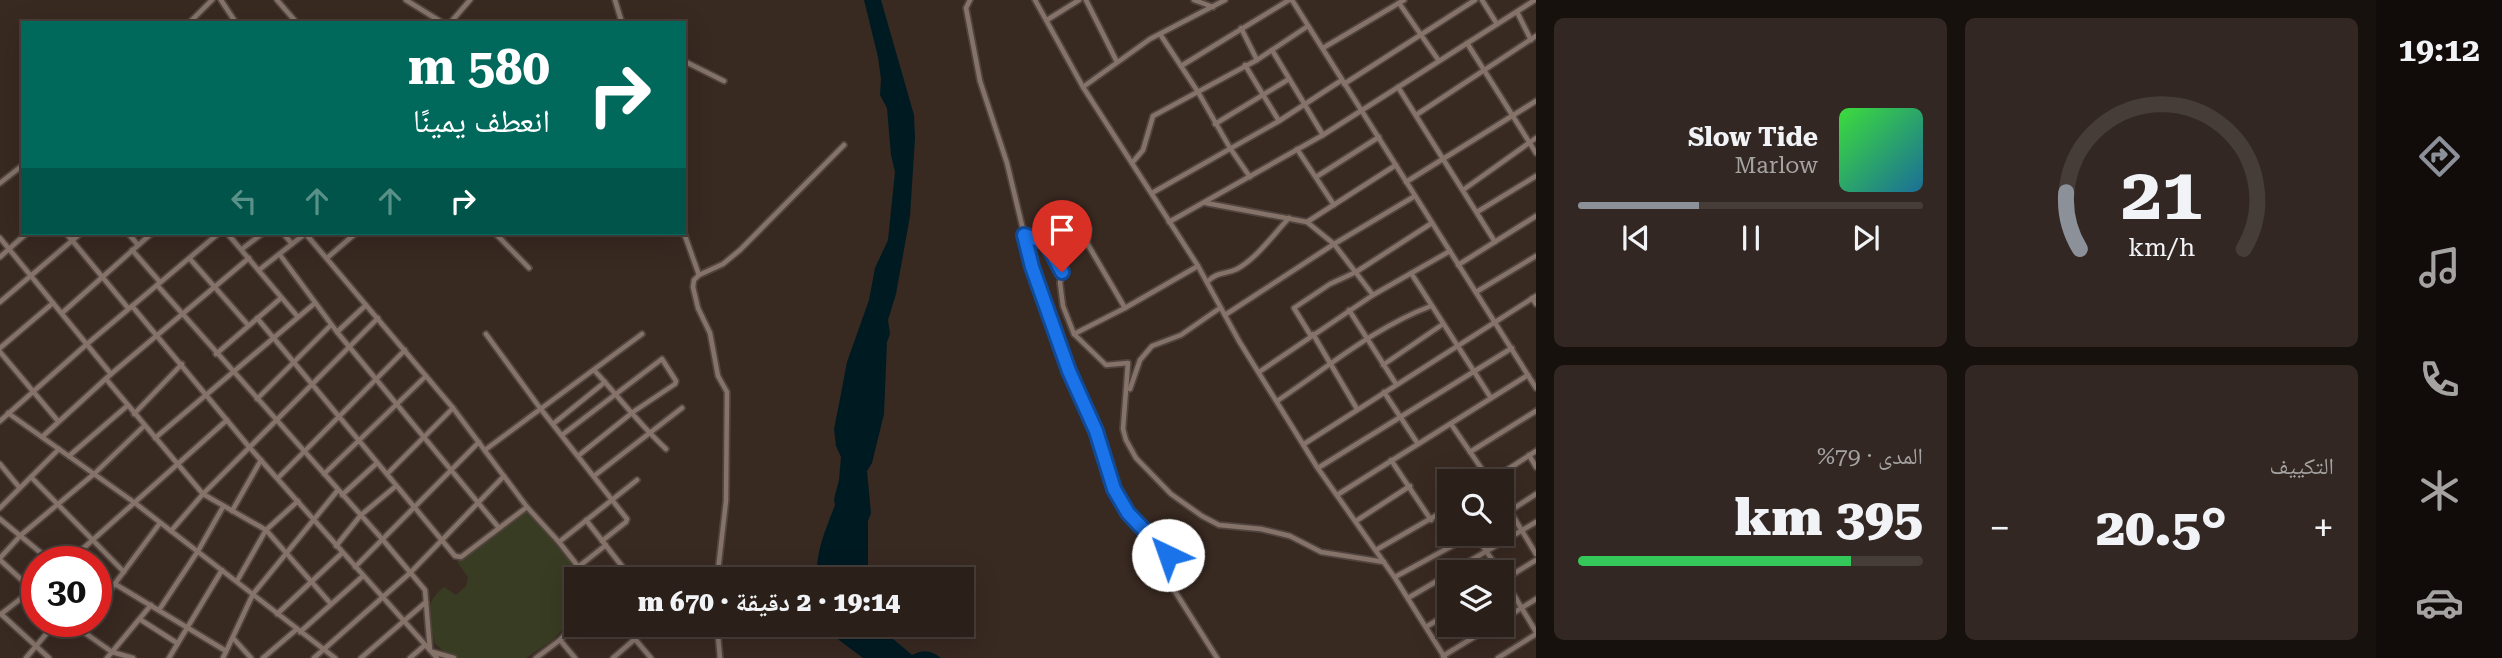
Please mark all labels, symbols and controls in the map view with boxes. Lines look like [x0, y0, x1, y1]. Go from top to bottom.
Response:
text: 19:12 [2398, 31, 2480, 69]
text: 580 m [408, 39, 550, 96]
icon: right [574, 49, 665, 140]
text: انعطف يمينًا [413, 102, 550, 140]
text: Slow Tide [1688, 122, 1818, 152]
icon: directions [2415, 132, 2464, 181]
text: Marlow [1735, 152, 1818, 179]
text: 21 [2121, 152, 2202, 237]
icon: left [225, 182, 263, 220]
icon: ahead [298, 182, 336, 220]
icon: ahead [371, 182, 409, 220]
icon: right [444, 182, 482, 220]
pin [1032, 200, 1092, 272]
icon: arrive [1043, 211, 1081, 249]
icon: previous [1617, 219, 1655, 257]
icon: pause [1732, 219, 1770, 257]
icon: next [1847, 219, 1885, 257]
text: km/h [2128, 233, 2195, 262]
icon: music [2415, 243, 2464, 292]
icon: phone [2415, 355, 2464, 404]
text: المدى · 79% [1817, 443, 1923, 470]
text: التكييف [2269, 453, 2334, 480]
icon: climate [2415, 466, 2464, 515]
map controls [1437, 469, 1514, 637]
button: search [1437, 469, 1514, 546]
text: 395 km [1735, 487, 1923, 548]
text: 20.5° [2096, 497, 2227, 558]
text: − [1989, 506, 2010, 550]
text: + [2313, 506, 2334, 550]
position arrow [1131, 518, 1205, 592]
speed limit sign: 30 [21, 546, 112, 637]
button: layers [1437, 560, 1514, 637]
icon: car [2415, 578, 2464, 627]
text: 19:14 · 2 دقيقة · 670 m [638, 587, 900, 617]

